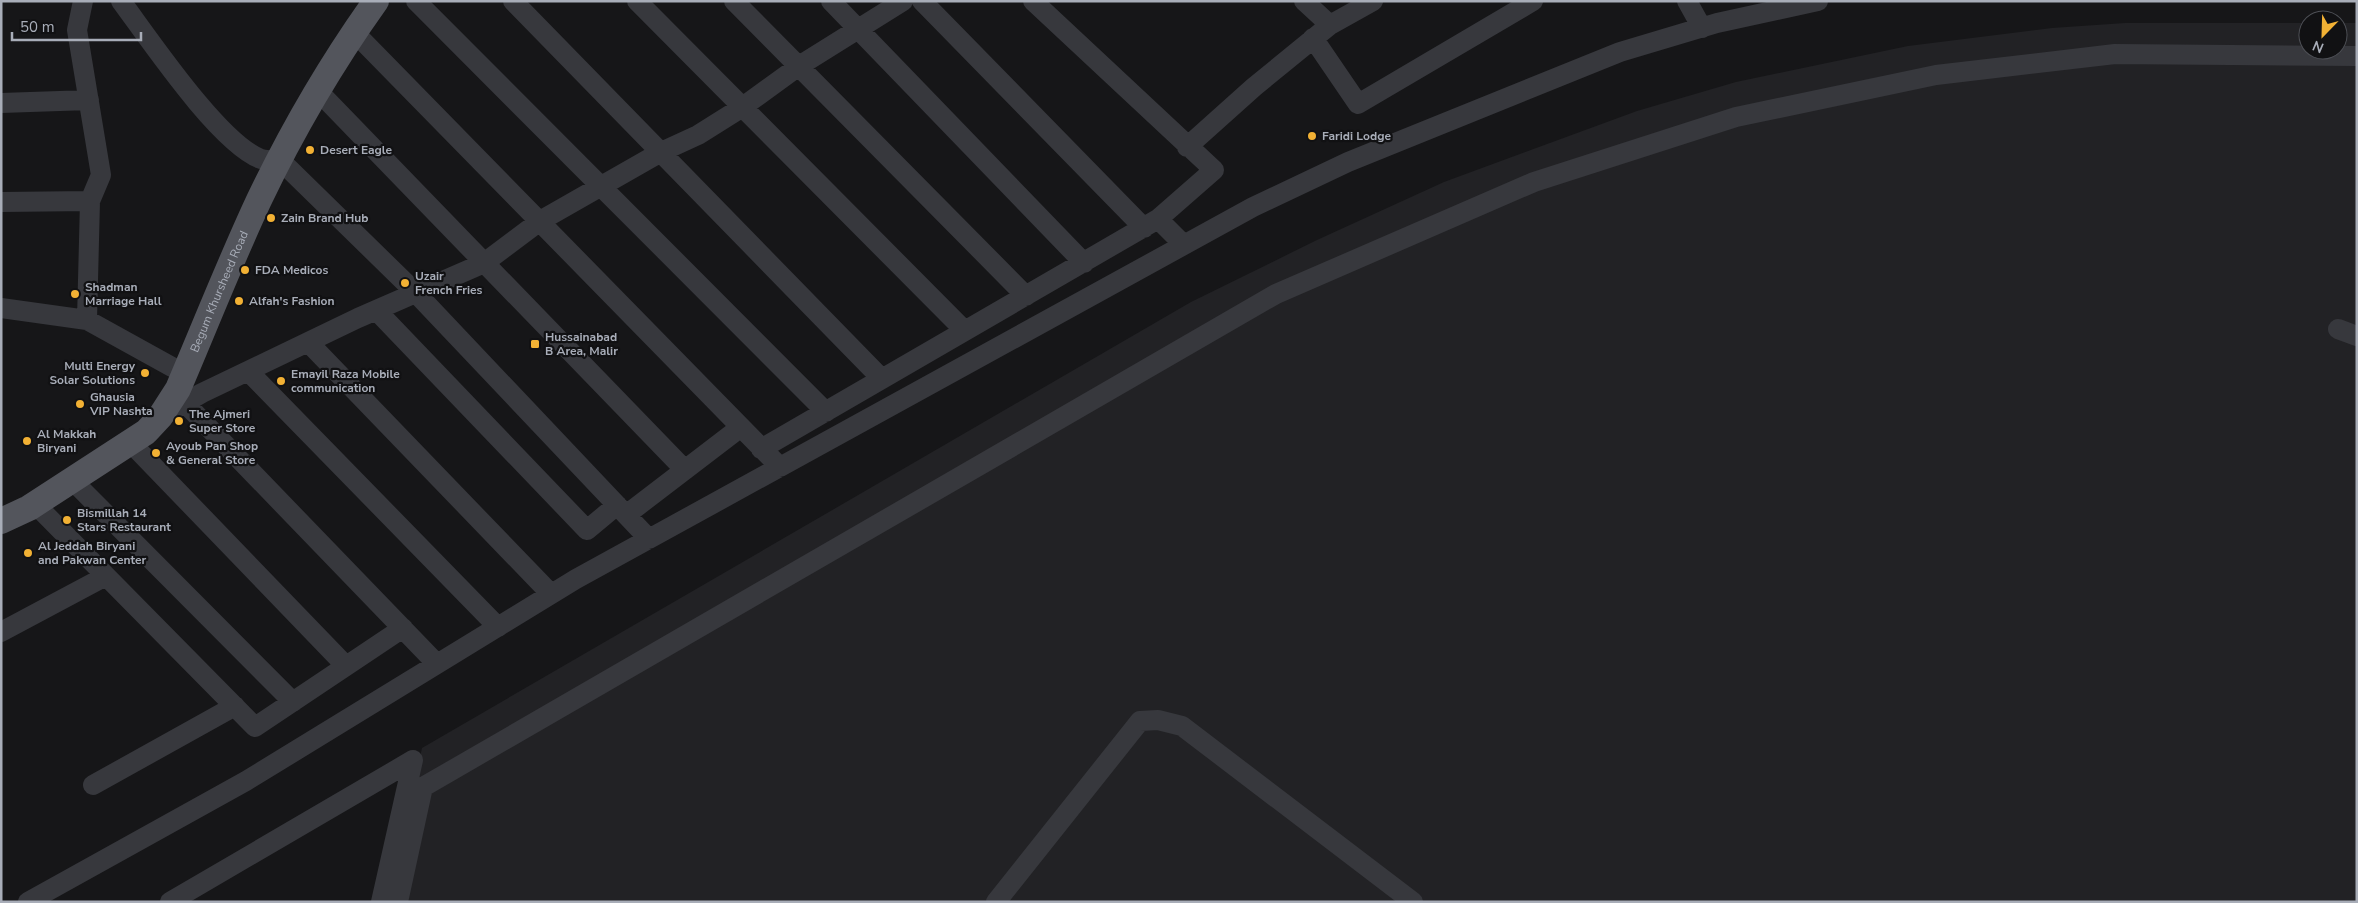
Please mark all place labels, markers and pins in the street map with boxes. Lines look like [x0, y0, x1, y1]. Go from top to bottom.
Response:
place label: Faridi Lodge [1322, 128, 1391, 144]
marker: Faridi Lodge [1306, 130, 1318, 142]
place label: Desert Eagle [320, 142, 393, 158]
marker: Desert Eagle [304, 144, 316, 156]
place label: Zain Brand Hub [281, 210, 368, 226]
marker: Zain Brand Hub [265, 212, 277, 224]
place label: FDA Medicos [255, 262, 329, 278]
marker: FDA Medicos [239, 264, 251, 276]
place label: Uzair French Fries [415, 268, 483, 298]
marker: Uzair French Fries [399, 277, 411, 289]
place label: Shadman Marriage Hall [85, 279, 162, 309]
marker: Shadman Marriage Hall [69, 288, 81, 300]
place label: Alfah's Fashion [249, 293, 334, 309]
marker: Alfah's Fashion [233, 295, 245, 307]
place label: Hussainabad B Area, Malir [545, 329, 618, 359]
marker: Hussainabad B Area, Malir [529, 338, 541, 350]
place label: Multi Energy Solar Solutions [49, 358, 136, 388]
place label: Emayil Raza Mobile communication [291, 366, 400, 396]
marker: Multi Energy Solar Solutions [139, 367, 151, 379]
marker: Emayil Raza Mobile communication [275, 375, 287, 387]
place label: Ghausia VIP Nashta [89, 389, 153, 419]
marker: Ghausia VIP Nashta [74, 398, 86, 410]
place label: The Ajmeri Super Store [189, 406, 256, 436]
marker: The Ajmeri Super Store [173, 415, 185, 427]
place label: Al Makkah Biryani [37, 426, 96, 456]
marker: Al Makkah Biryani [21, 435, 33, 447]
place label: Ayoub Pan Shop & General Store [166, 438, 258, 468]
marker: Ayoub Pan Shop & General Store [150, 447, 162, 459]
place label: Bismillah 14 Stars Restaurant [77, 505, 171, 535]
marker: Bismillah 14 Stars Restaurant [61, 514, 73, 526]
place label: Al Jeddah Biryani and Pakwan Center [38, 538, 147, 568]
marker: Al Jeddah Biryani and Pakwan Center [22, 547, 34, 559]

